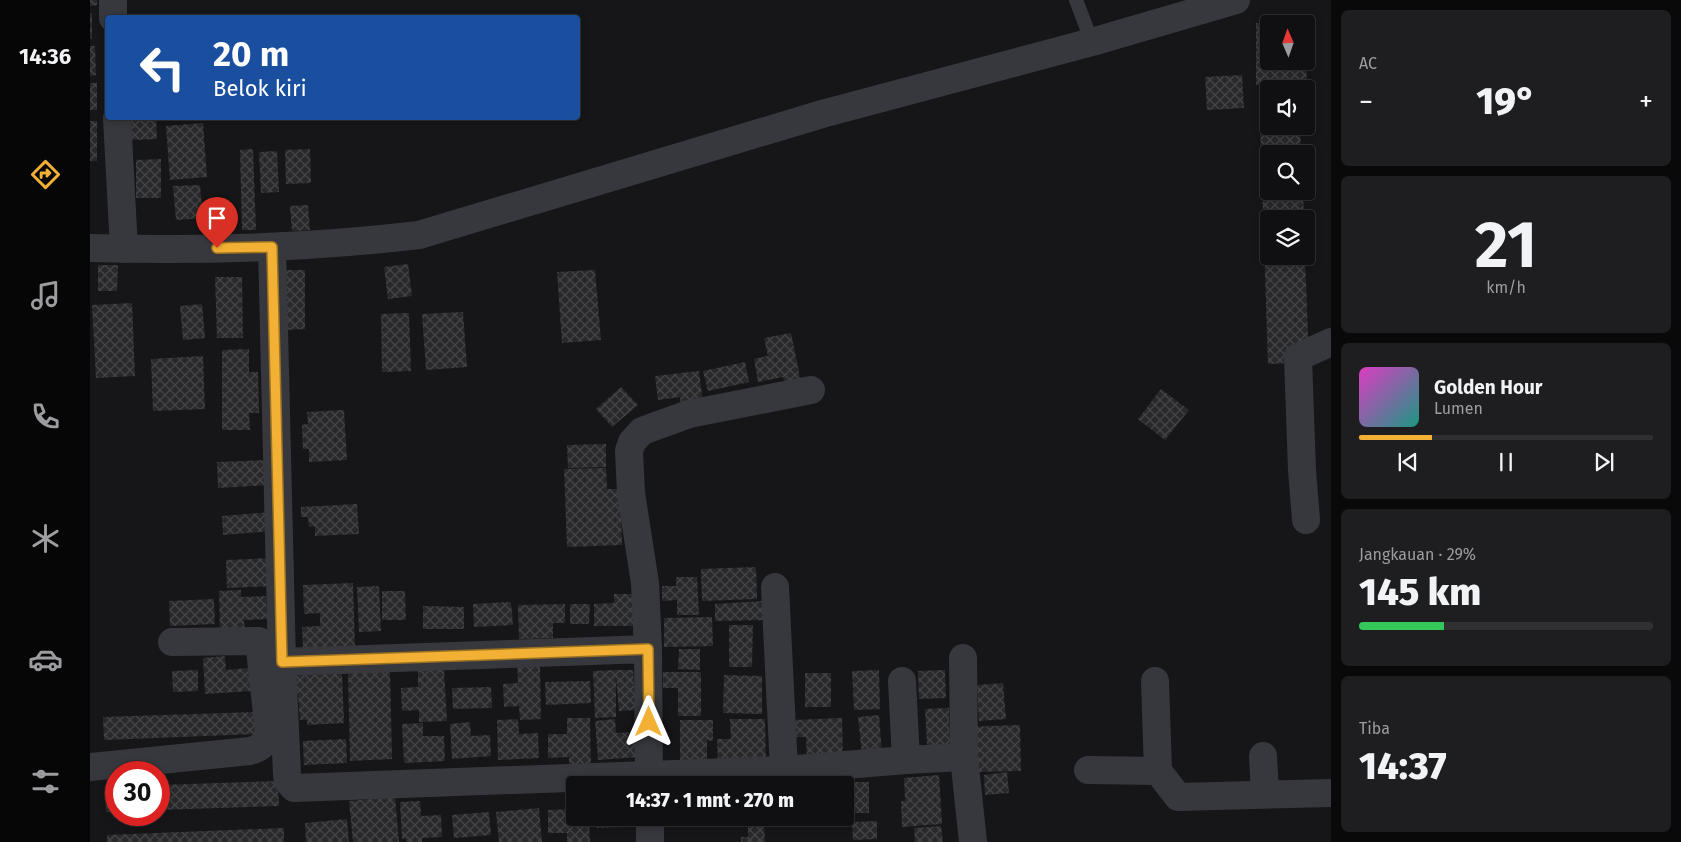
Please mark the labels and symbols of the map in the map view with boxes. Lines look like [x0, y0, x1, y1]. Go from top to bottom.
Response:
north arrow [1260, 15, 1315, 70]
pin [196, 197, 238, 248]
position arrow [622, 695, 674, 747]
speed limit sign: 30 [105, 761, 170, 826]

